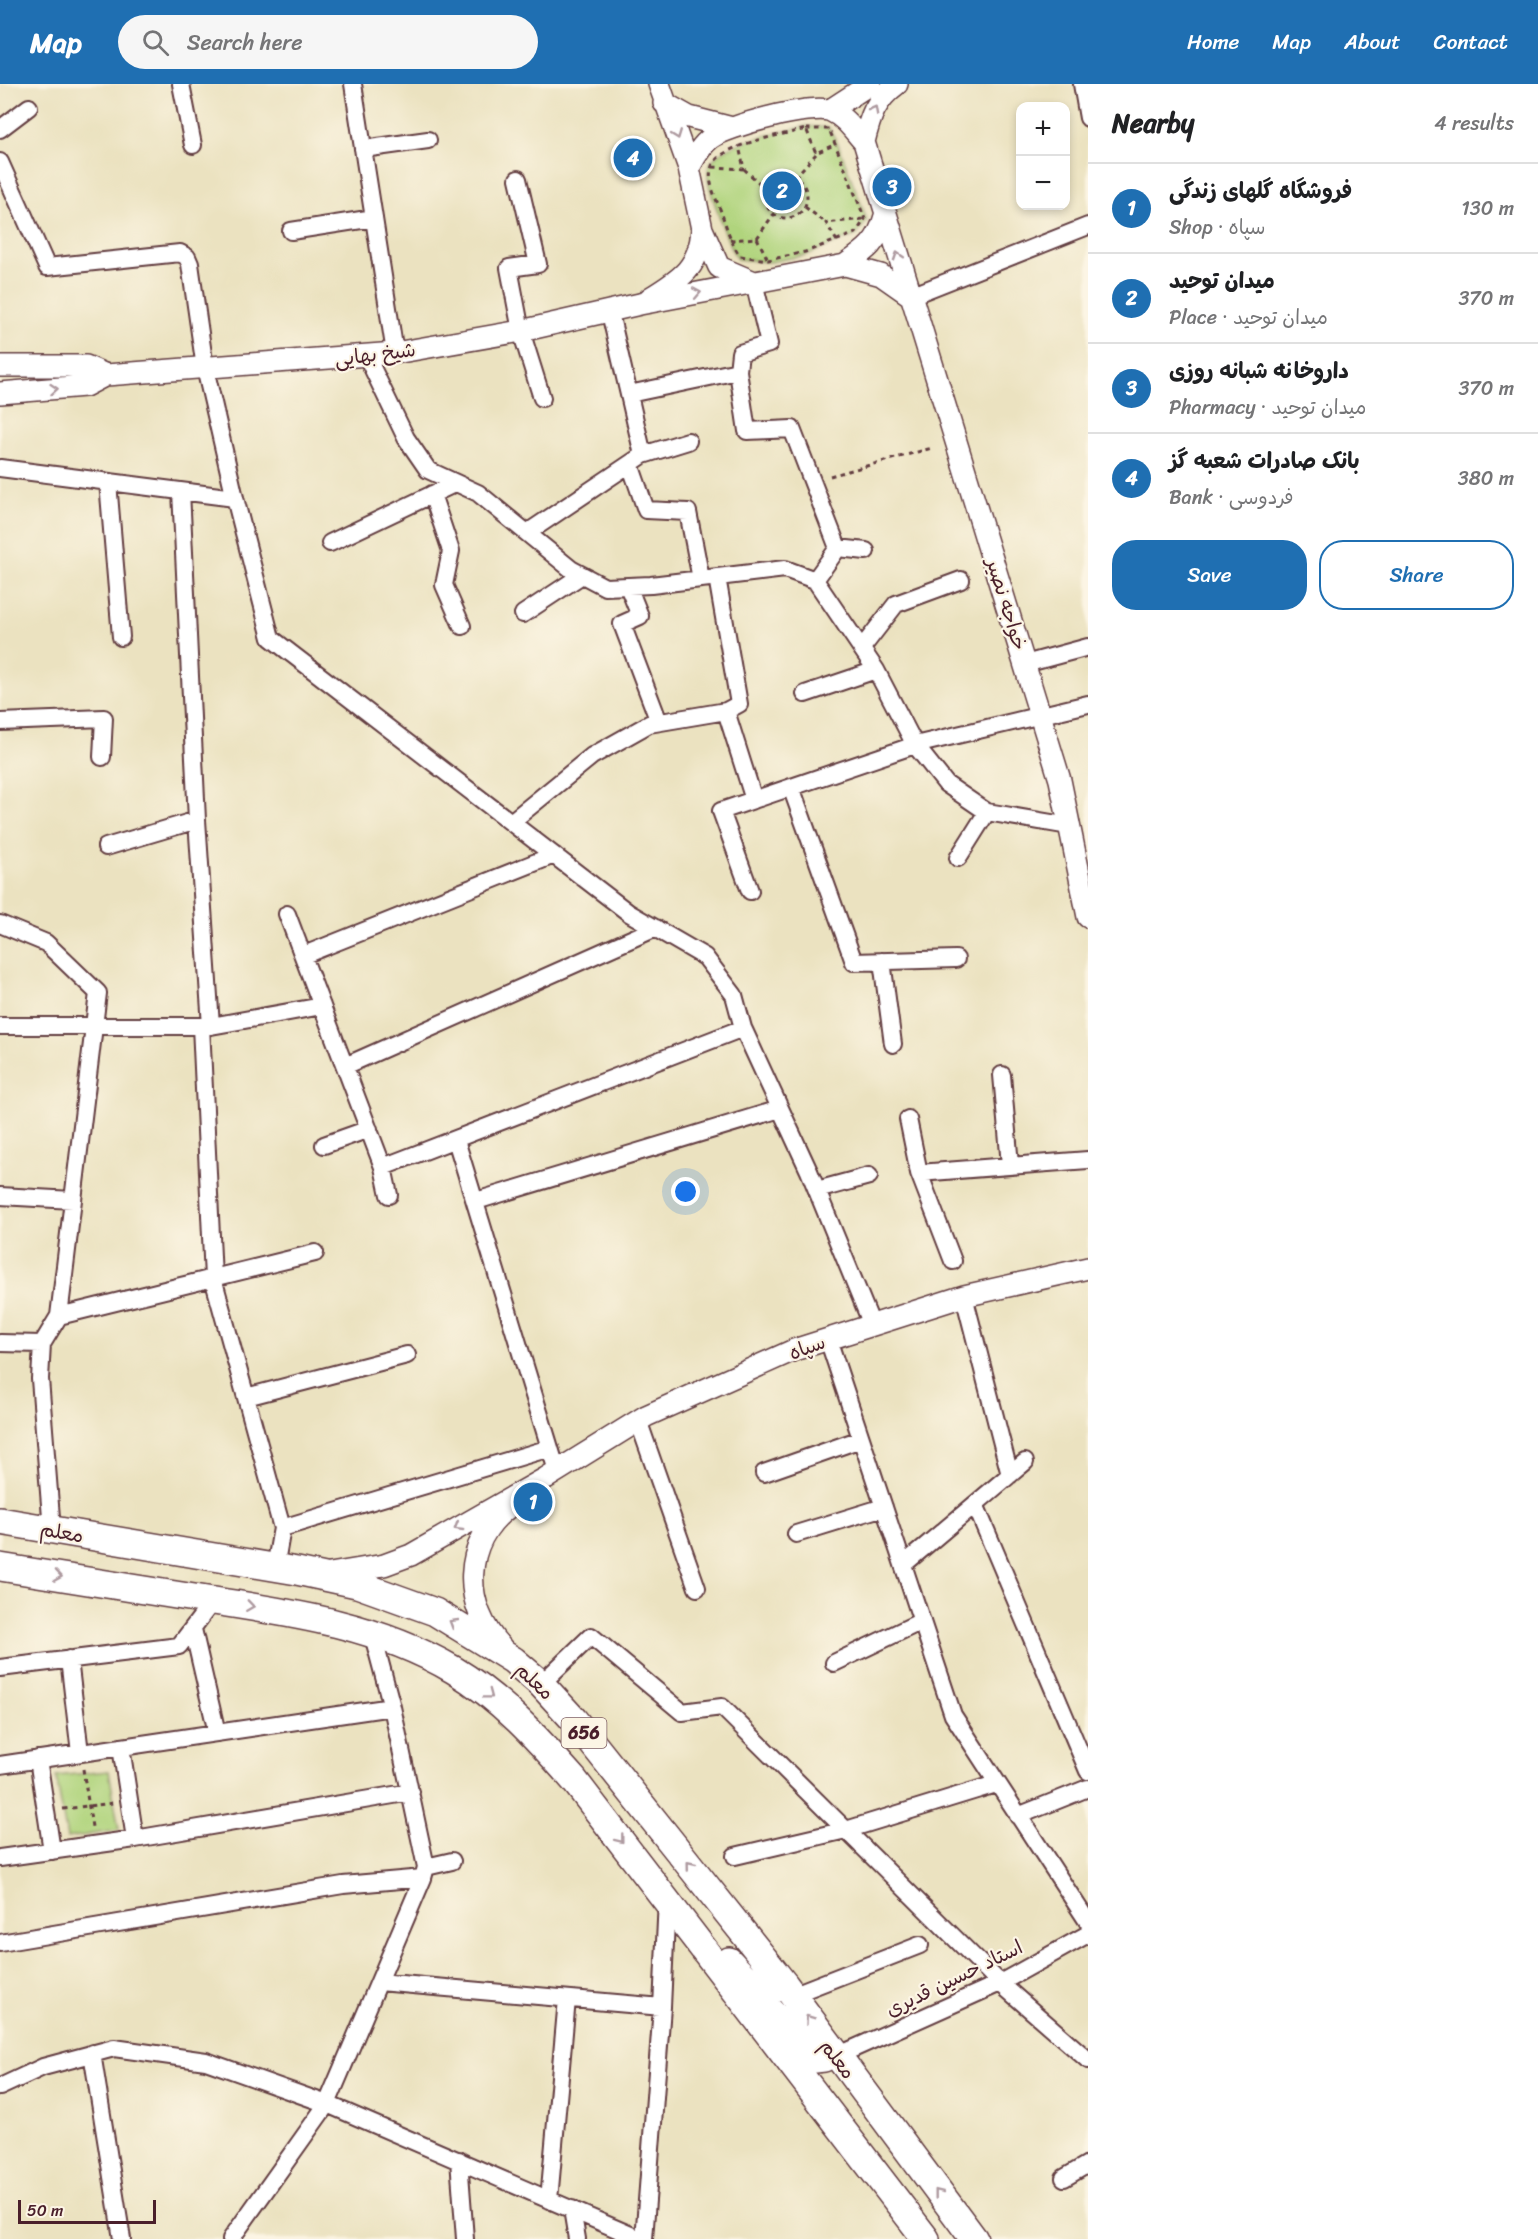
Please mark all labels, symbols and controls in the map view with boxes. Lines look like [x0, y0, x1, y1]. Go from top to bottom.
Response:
search box [118, 15, 538, 69]
text: Map [30, 18, 82, 67]
text: Search here [187, 23, 303, 62]
text: Home [1187, 23, 1239, 61]
text: Map [1272, 23, 1311, 61]
text: About [1344, 23, 1401, 61]
text: Contact [1434, 23, 1508, 61]
icon: search [139, 26, 172, 59]
text: Nearby [1112, 100, 1194, 146]
map controls [1016, 102, 1070, 210]
button: + [1016, 102, 1070, 156]
one-way arrow [867, 105, 879, 116]
text: 4 results [1434, 106, 1514, 141]
one-way arrow [669, 130, 682, 140]
pin: 4 [614, 136, 652, 181]
button: − [1016, 156, 1070, 210]
pin: 3 [872, 164, 912, 210]
pin: 2 [762, 168, 802, 214]
text: فروشگاه گلهای زندگی [1169, 171, 1352, 210]
text: 1 [1127, 191, 1136, 226]
text: 130 m [1461, 191, 1514, 226]
text: Shop · سپاه [1169, 210, 1266, 245]
one-way arrow [893, 251, 905, 262]
text: میدان توحید [1169, 261, 1275, 300]
text: 2 [1126, 281, 1137, 316]
text: 370 m [1458, 281, 1514, 316]
one-way arrow [692, 287, 702, 300]
text: Place · میدان توحید [1169, 300, 1328, 335]
street label: شیخ بهایی [332, 332, 418, 377]
text: داروخانه شبانه روزی [1169, 351, 1349, 390]
text: 3 [1126, 371, 1137, 406]
text: 370 m [1458, 371, 1514, 406]
one-way arrow [50, 383, 59, 396]
text: Pharmacy · میدان توحید [1169, 390, 1366, 425]
text: بانک صادرات شعبه گز [1169, 441, 1360, 480]
text: 4 [1125, 461, 1138, 496]
text: 380 m [1458, 461, 1514, 496]
text: Bank · فردوسی [1169, 480, 1294, 515]
button: Save [1112, 540, 1307, 610]
button: Share [1319, 540, 1514, 610]
street label: خواجه نصیر [975, 552, 1037, 655]
your location [671, 1177, 700, 1206]
street label: سپاه [784, 1325, 831, 1370]
pin: 1 [514, 1480, 552, 1524]
street label: معلم [37, 1511, 87, 1554]
one-way arrow [454, 1520, 464, 1531]
one-way arrow [53, 1570, 62, 1582]
one-way arrow [246, 1600, 255, 1612]
one-way arrow [449, 1619, 459, 1630]
street label: معلم [507, 1654, 563, 1709]
one-way arrow [482, 1688, 493, 1699]
road number: 656 [562, 1718, 606, 1748]
one-way arrow [613, 1832, 624, 1843]
one-way arrow [686, 1861, 697, 1872]
street label: استاد حسین قدیری [879, 1930, 1029, 2027]
one-way arrow [805, 2015, 816, 2026]
street label: معلم [810, 2031, 865, 2087]
one-way arrow [934, 2188, 945, 2199]
text: 50 m [27, 2196, 63, 2225]
scale bar [18, 2197, 156, 2224]

